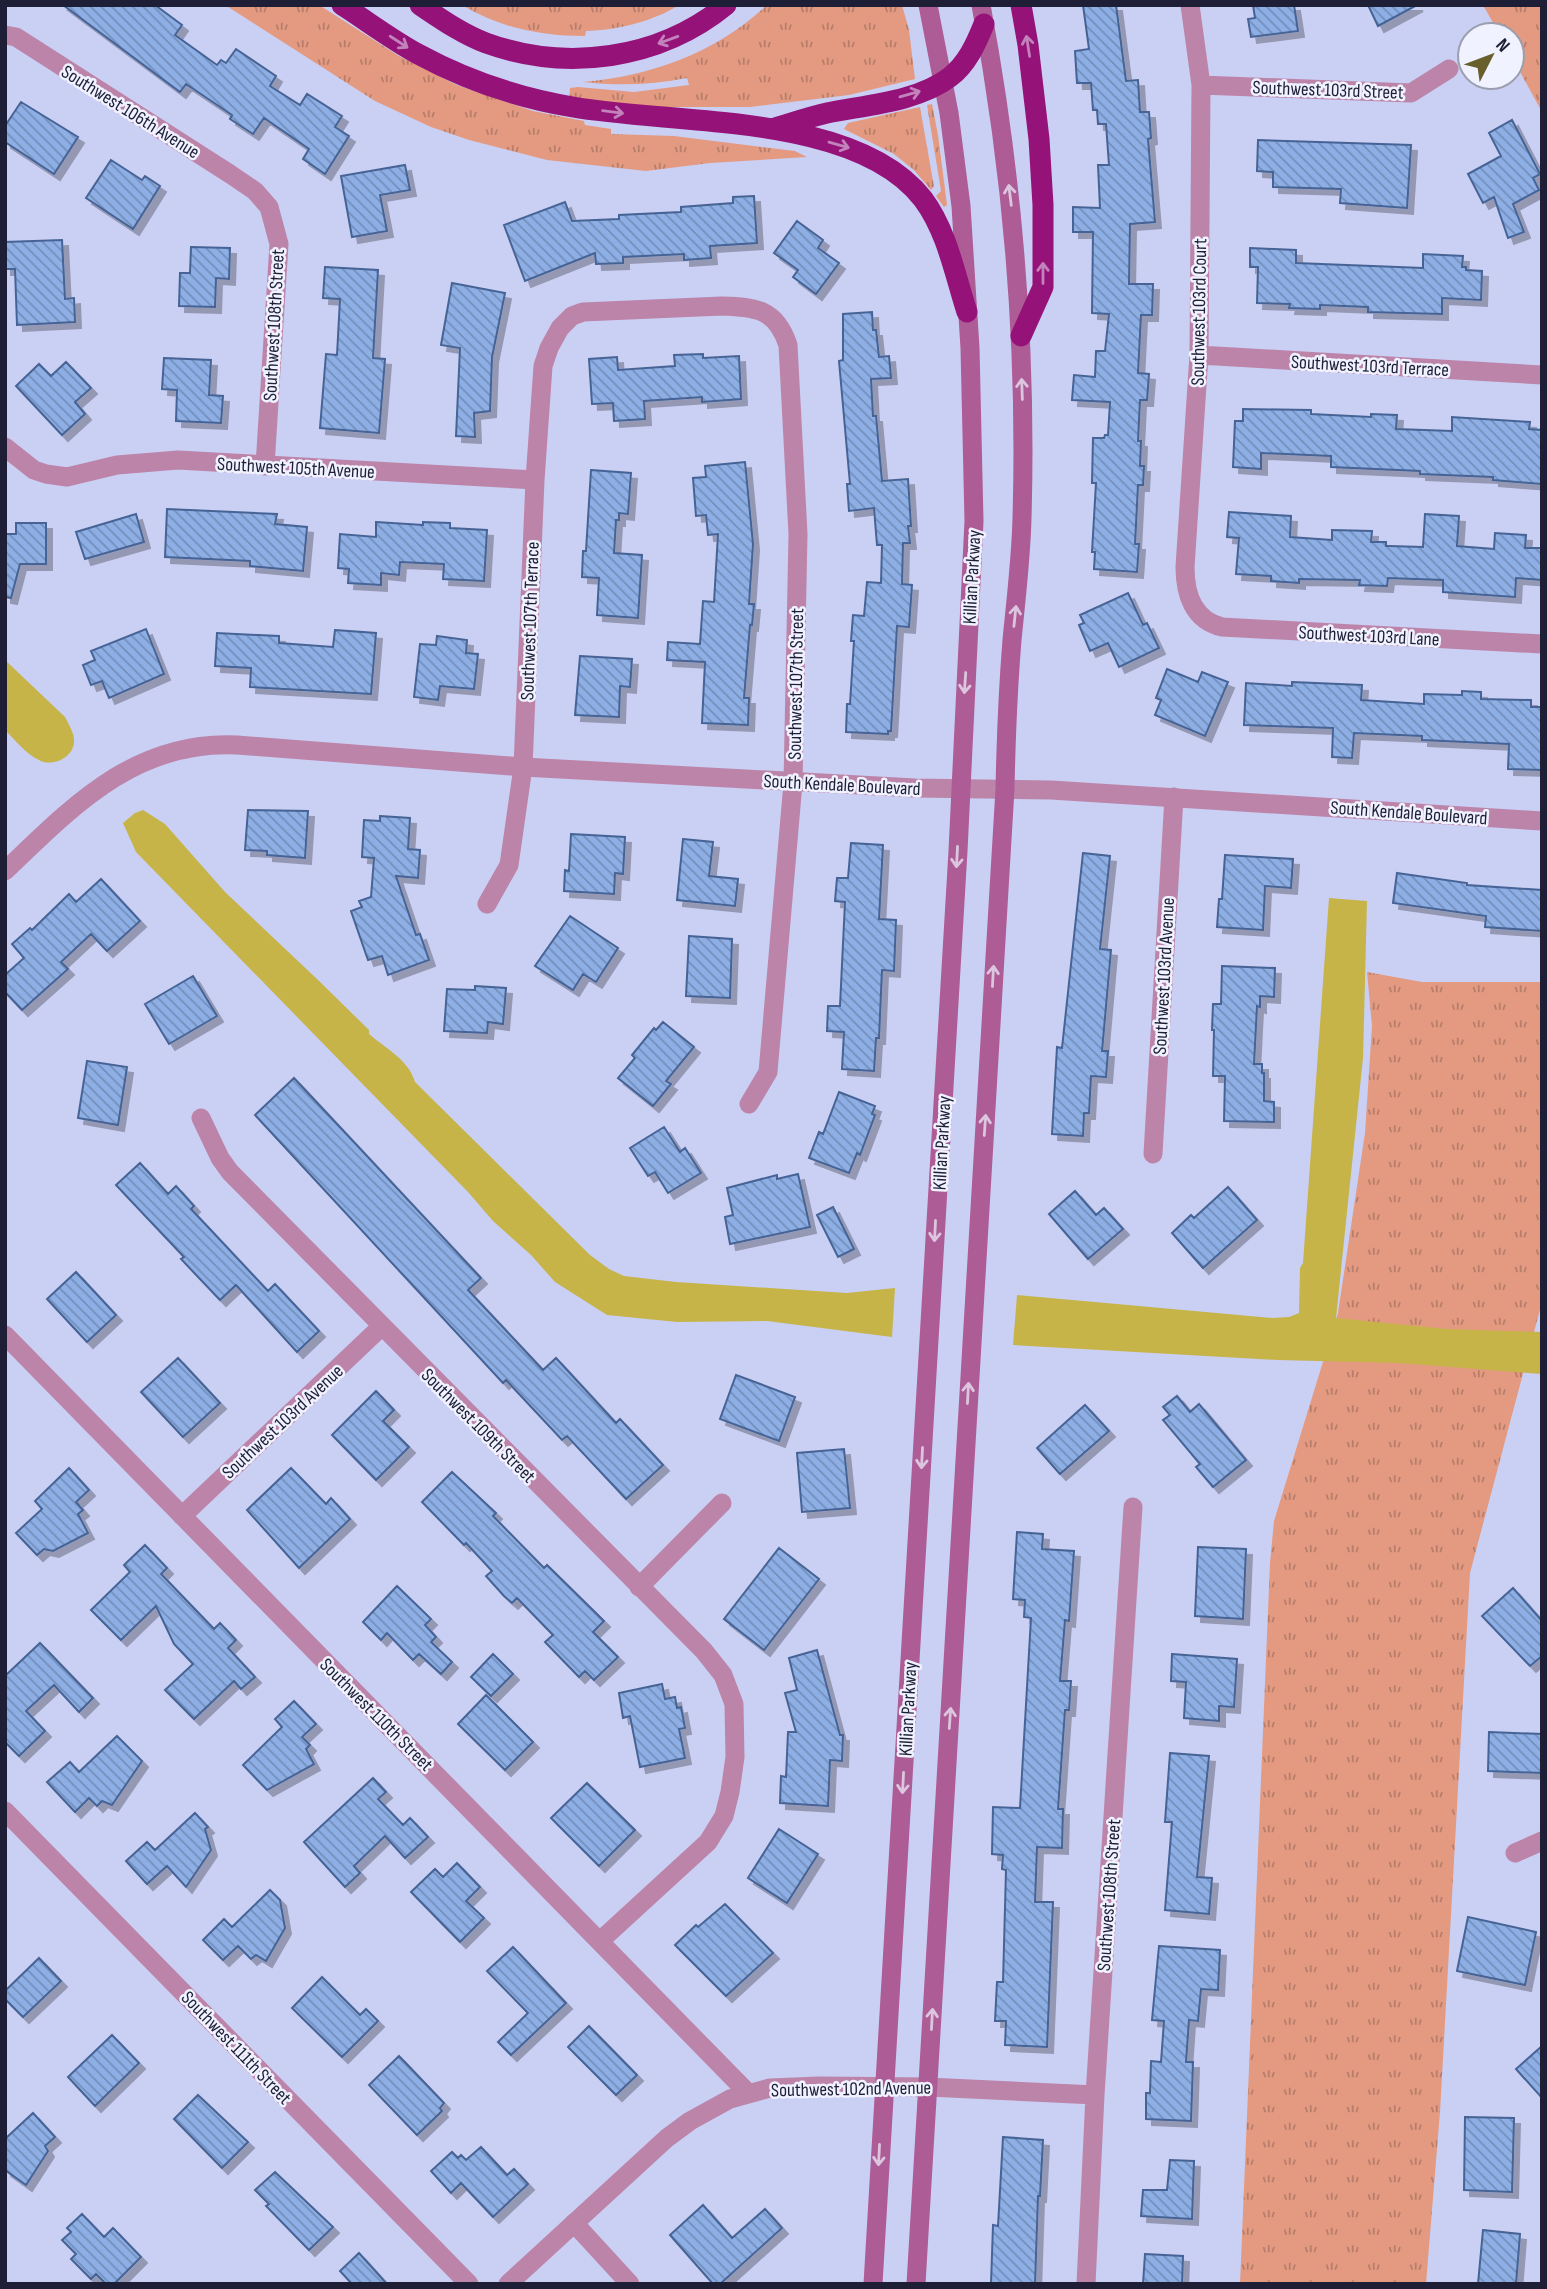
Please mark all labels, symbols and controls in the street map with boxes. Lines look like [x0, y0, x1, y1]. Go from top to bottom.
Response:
north arrow [1456, 21, 1526, 91]
text: N [1491, 34, 1514, 57]
one-way arrow [657, 35, 679, 47]
one-way arrow [1021, 35, 1034, 58]
one-way arrow [389, 36, 409, 50]
street label: Southwest 106th Avenue [57, 60, 204, 164]
street label: Southwest 103rd Street [1252, 76, 1404, 105]
one-way arrow [899, 87, 921, 100]
one-way arrow [602, 106, 624, 119]
one-way arrow [828, 139, 850, 152]
one-way arrow [1003, 184, 1016, 206]
street label: Southwest 103rd Court [1187, 238, 1212, 386]
street label: Southwest 108th Street [259, 248, 290, 402]
one-way arrow [1036, 261, 1050, 284]
street label: Southwest 103rd Terrace [1290, 351, 1449, 382]
one-way arrow [1016, 377, 1029, 400]
street label: Southwest 105th Avenue [216, 453, 375, 484]
street label: Killian Parkway [959, 529, 986, 625]
street label: Southwest 107th Terrace [516, 541, 545, 701]
one-way arrow [1008, 605, 1021, 628]
street label: Southwest 107th Street [784, 608, 809, 760]
street label: Southwest 103rd Lane [1298, 621, 1440, 652]
one-way arrow [959, 671, 972, 694]
street label: South Kendale Boulevard [763, 770, 921, 801]
street label: South Kendale Boulevard [1330, 797, 1488, 830]
one-way arrow [951, 845, 964, 868]
street label: Southwest 103rd Avenue [1149, 897, 1180, 1055]
one-way arrow [986, 965, 999, 988]
street label: Killian Parkway [929, 1095, 956, 1191]
one-way arrow [978, 1114, 991, 1137]
one-way arrow [929, 1219, 942, 1242]
street label: Southwest 103rd Avenue [218, 1360, 348, 1484]
street label: Southwest 109th Street [416, 1364, 540, 1488]
one-way arrow [962, 1382, 975, 1405]
one-way arrow [915, 1446, 928, 1469]
street label: Southwest 110th Street [315, 1654, 437, 1777]
street label: Killian Parkway [895, 1661, 922, 1757]
one-way arrow [944, 1708, 957, 1730]
one-way arrow [896, 1771, 909, 1794]
street label: Southwest 108th Street [1093, 1818, 1126, 1972]
street label: Southwest 111th Street [176, 1987, 296, 2110]
one-way arrow [925, 2007, 938, 2030]
street label: Southwest 102nd Avenue [771, 2077, 931, 2102]
one-way arrow [873, 2143, 886, 2166]

